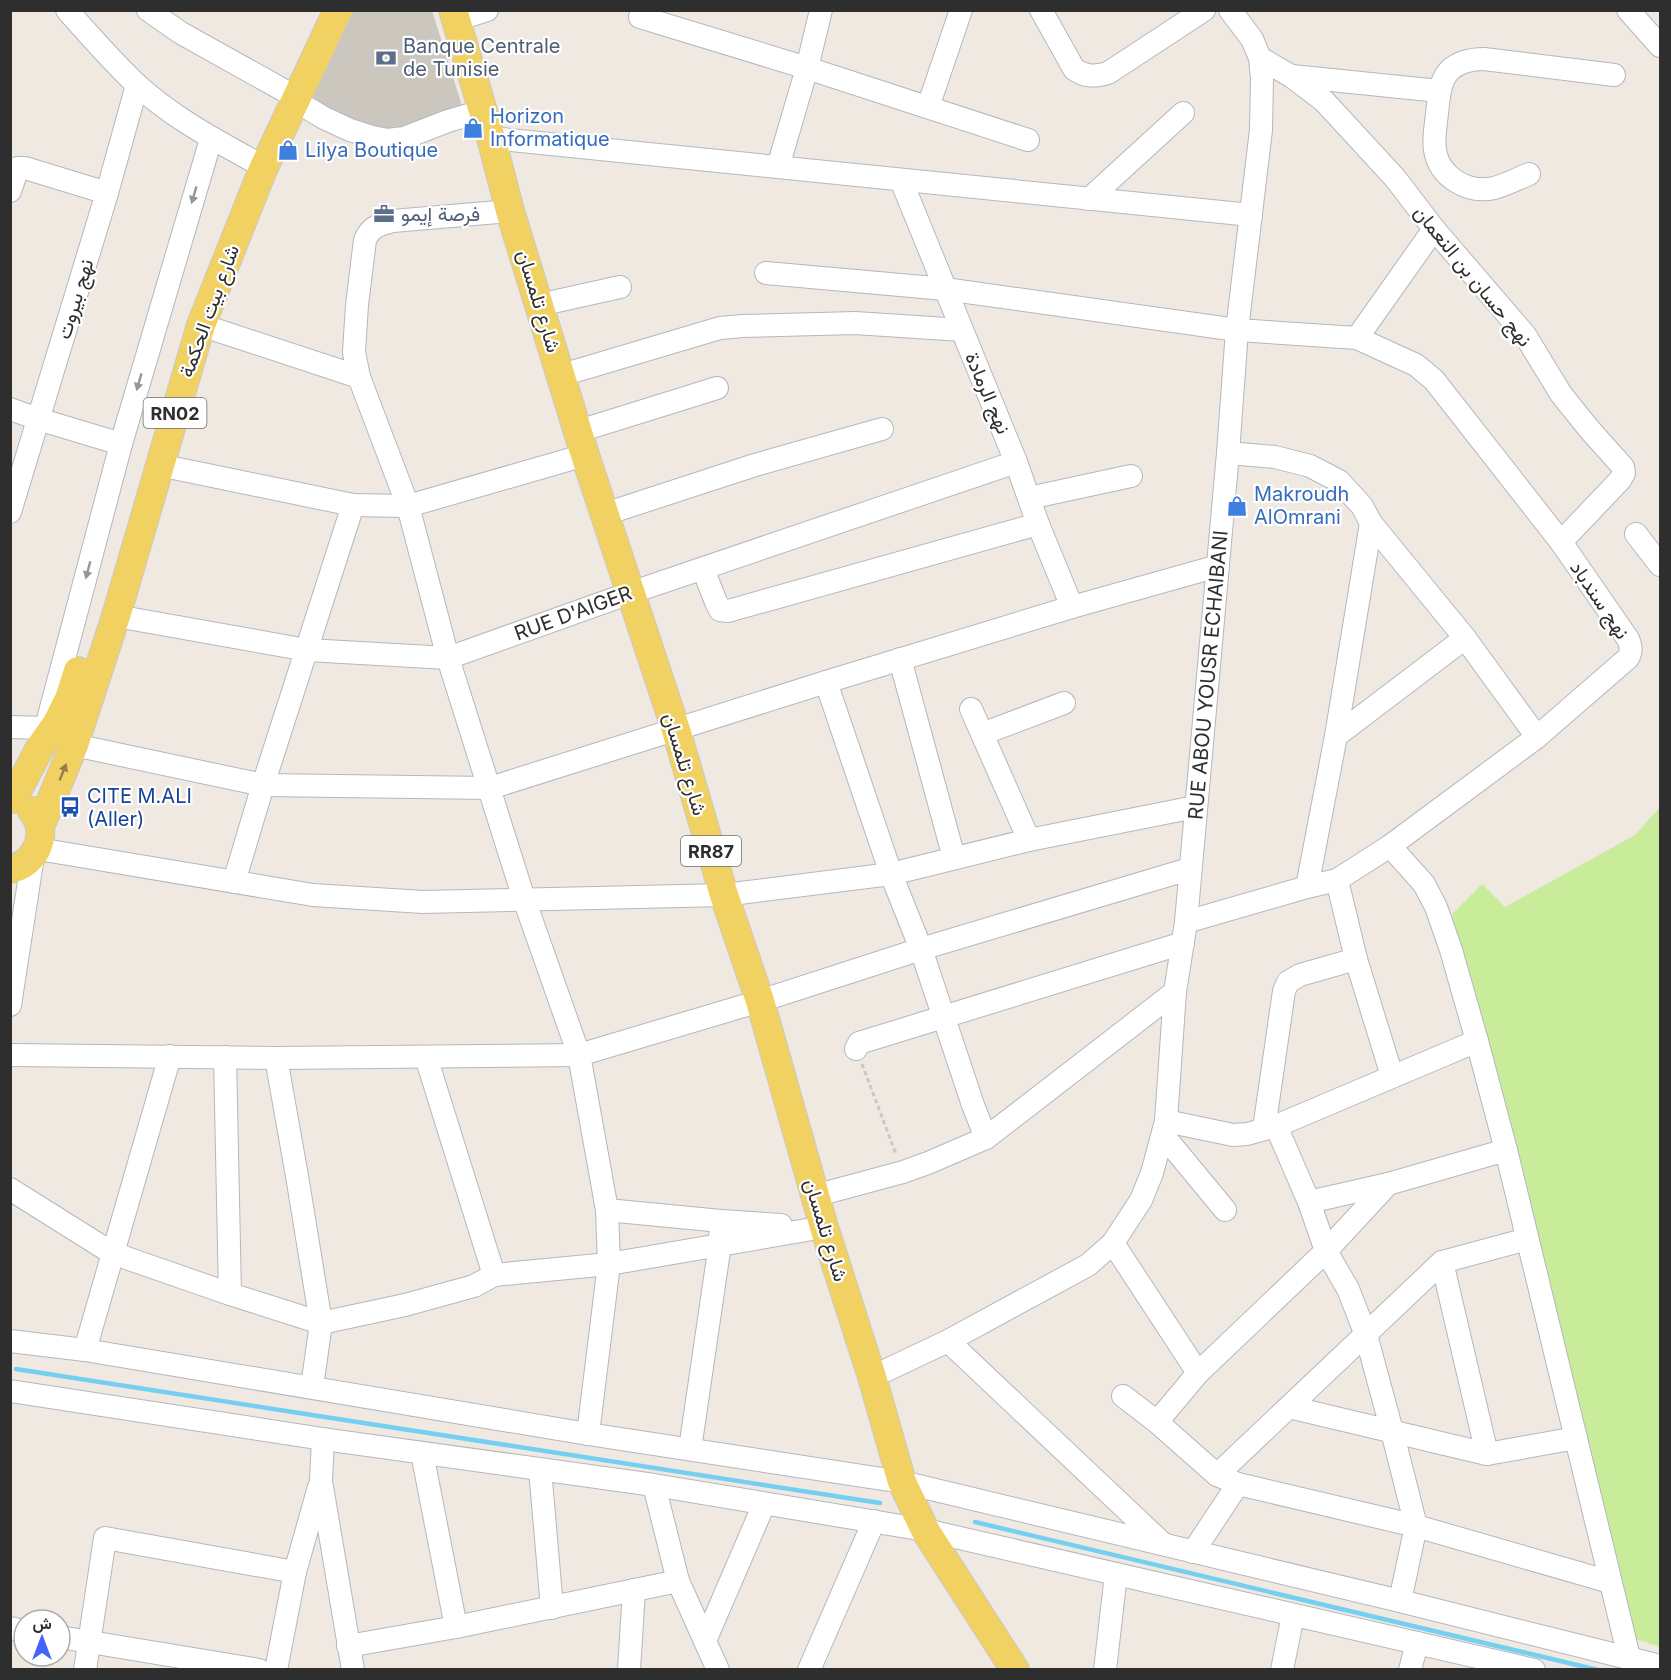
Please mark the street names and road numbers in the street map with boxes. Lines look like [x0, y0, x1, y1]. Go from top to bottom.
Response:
street label: نهج حسان بن النعمان [1407, 201, 1537, 353]
street label: شارع بيت الحكمة [174, 241, 246, 381]
street label: شارع تلمسان [510, 247, 566, 356]
street label: نهج بيروت [51, 256, 100, 343]
street label: نهج الرمادة [958, 349, 1016, 438]
road number: RN02 [144, 398, 207, 428]
street label: RUE ABOU YOUSR ECHAIBANI [1183, 529, 1233, 821]
street label: نهج سندباد [1564, 556, 1635, 645]
street label: RUE D'AIGER [511, 581, 635, 645]
street label: شارع تلمسان [656, 710, 712, 819]
road number: RR87 [681, 836, 741, 866]
street label: شارع تلمسان [797, 1176, 853, 1285]

